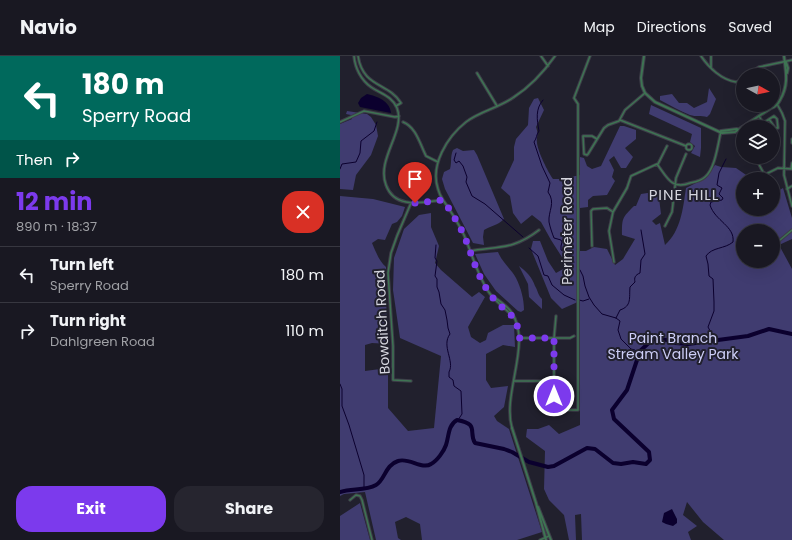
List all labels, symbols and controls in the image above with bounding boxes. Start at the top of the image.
text: Navio [20,14,77,41]
text: Map [584,17,615,37]
text: Directions [637,17,706,37]
text: Saved [728,17,772,37]
text: 180 m [82,65,165,104]
north arrow [736,68,780,112]
map controls [736,68,780,268]
icon: left [16,72,68,124]
text: Sperry Road [82,103,191,128]
button: layers [736,120,780,164]
icon: right [61,148,83,170]
text: Then [16,149,53,170]
pin [398,162,432,203]
icon: arrive [404,168,426,190]
button: + [736,172,780,216]
street label: Perimeter Road [557,177,577,285]
district label: PINE HILL [649,184,719,205]
text: 12 min [16,185,93,218]
button: close [282,191,324,233]
text: 890 m · 18:37 [16,217,97,236]
button: − [736,224,780,268]
text: Turn left [50,254,114,275]
icon: left [16,264,38,286]
text: 180 m [281,264,324,285]
street label: Bowditch Road [369,269,395,375]
text: Sperry Road [50,276,129,295]
text: Turn right [50,310,126,331]
icon: right [16,320,38,342]
text: 110 m [286,320,324,341]
park label: Paint Branch Stream Valley Park [608,328,739,364]
text: Dahlgreen Road [50,332,155,351]
position arrow [533,375,575,417]
button: Exit [16,486,166,532]
button: Share [174,486,324,532]

